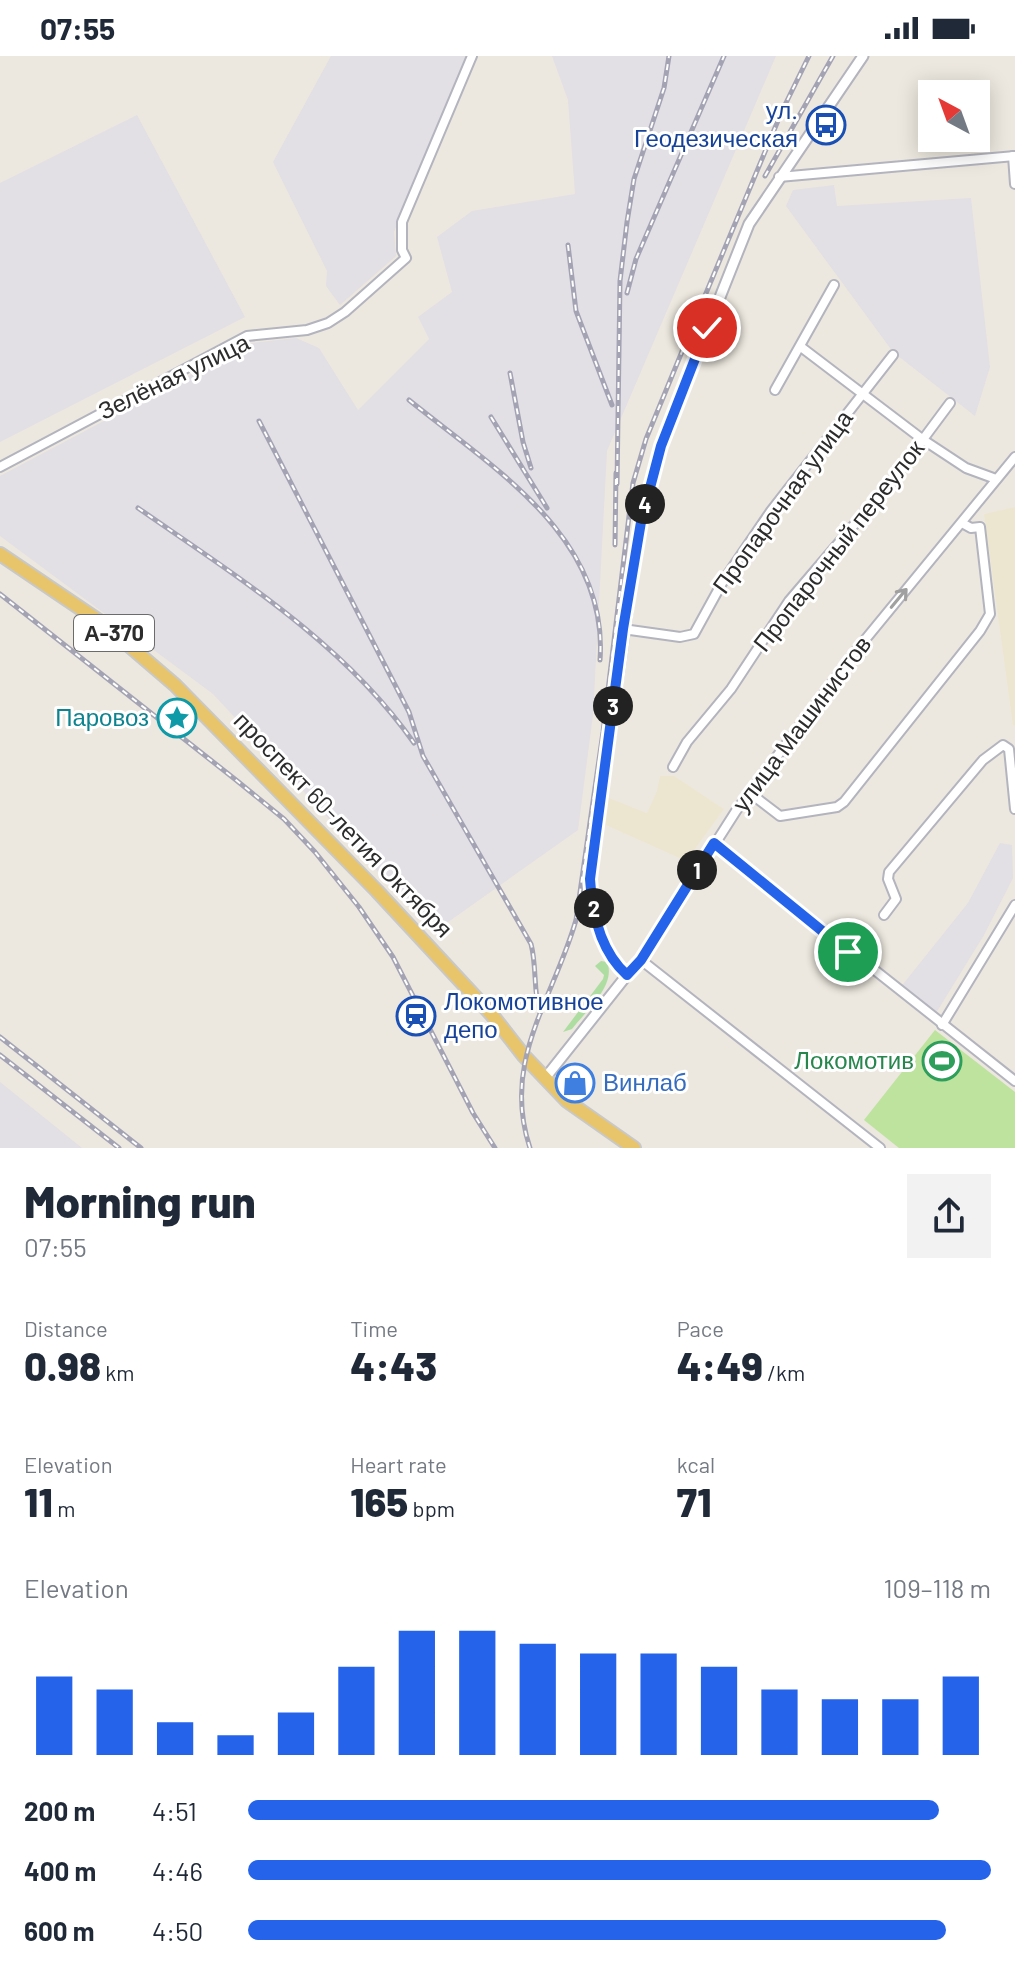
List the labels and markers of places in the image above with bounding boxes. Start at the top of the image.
place label: ул. Геодезическая [634,95,798,152]
bus stop icon: ул. Геодезическая [805,104,847,146]
pin [673,294,741,362]
pin: 4 [625,484,665,524]
pin: 3 [593,686,633,726]
place icon: Паровоз [156,697,198,739]
place label: Паровоз [55,702,149,731]
pin: 1 [677,850,717,890]
pin: 2 [574,888,614,928]
pin [814,918,882,986]
place label: Локомотивное депо [444,986,604,1043]
station icon: Локомотивное депо [395,995,437,1037]
sports icon: Локомотив [921,1040,963,1082]
place label: Локомотив [794,1045,914,1074]
shop icon: Винлаб [554,1062,596,1104]
place label: Винлаб [603,1067,687,1096]

